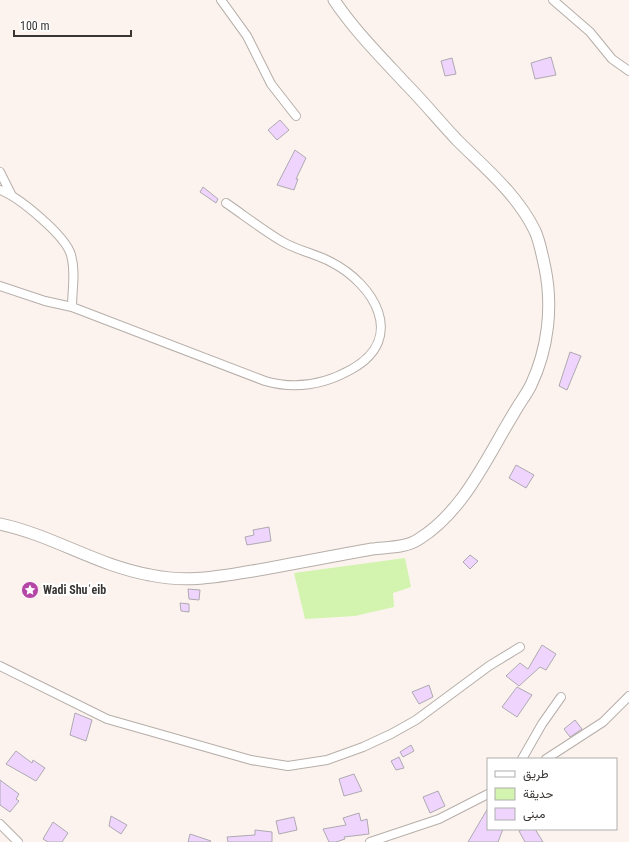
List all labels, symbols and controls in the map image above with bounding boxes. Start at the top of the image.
scale bar [14,12,131,38]
text: 100 m [20,19,50,33]
place icon: Wadi Shuʿeib [20,580,40,600]
place label: Wadi Shuʿeib [43,583,106,597]
legend [487,758,617,830]
text: طريق [523,767,549,782]
text: حديقة [523,787,553,801]
text: مبنى [523,807,545,822]

